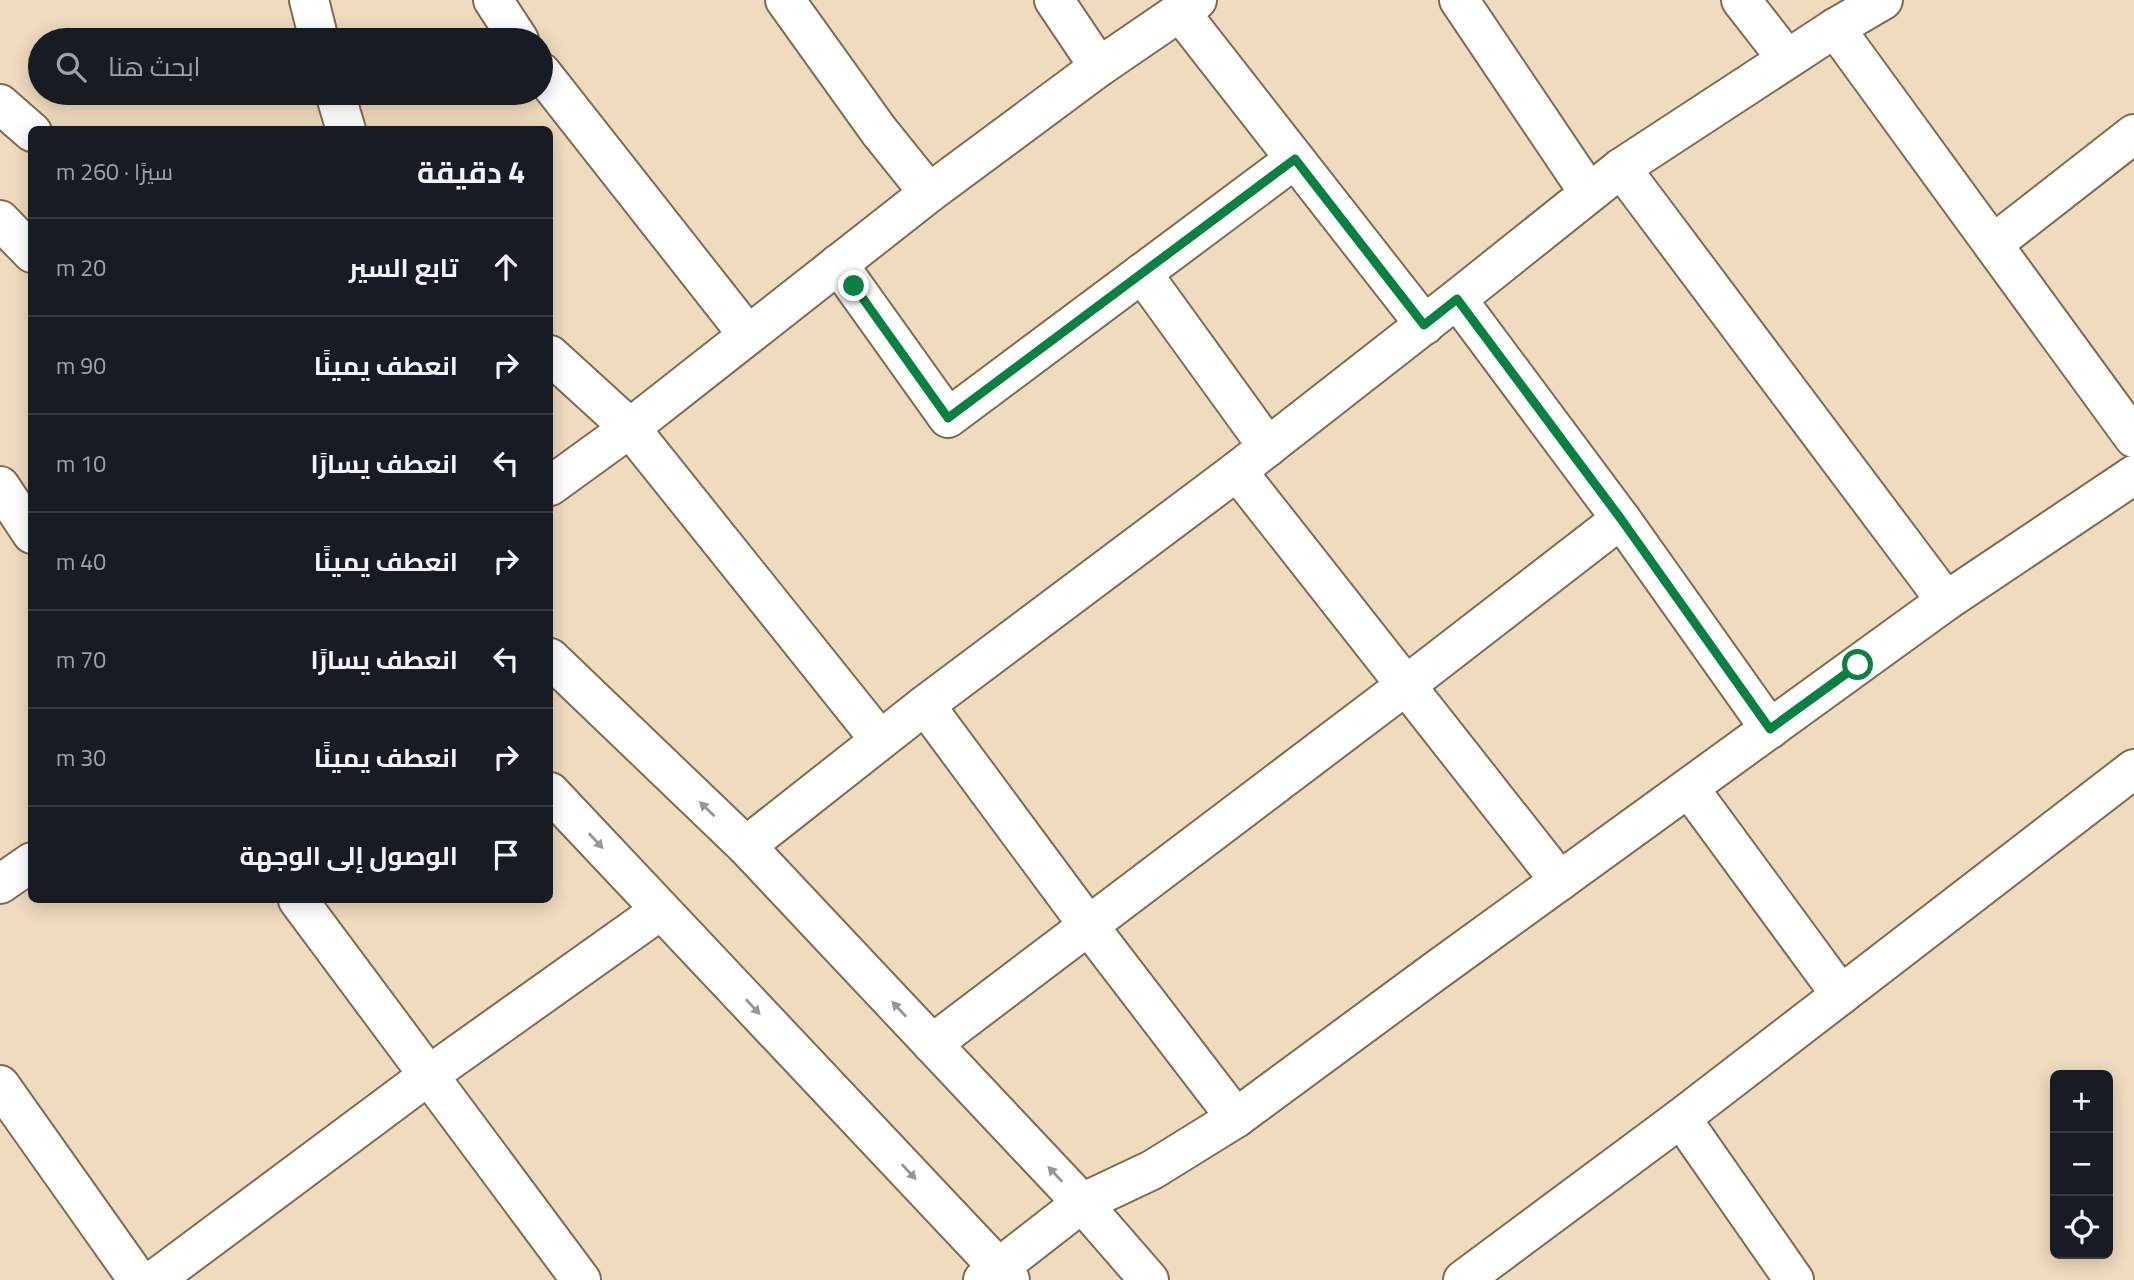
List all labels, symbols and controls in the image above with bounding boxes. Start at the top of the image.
search box [28,28,553,105]
text: ابحث هنا [108,42,201,91]
icon: search [52,48,90,86]
text: 4 دقيقة [417,144,525,200]
text: سيرًا · 260 m [56,150,173,193]
text: تابع السير [349,243,458,292]
text: 20 m [56,246,106,289]
icon: ahead [487,248,525,286]
route end [838,270,869,301]
text: انعطف يمينًا [314,341,458,390]
text: 90 m [56,344,106,387]
icon: right [487,346,525,384]
text: انعطف يسارًا [311,439,458,488]
text: 10 m [56,442,106,485]
icon: left [487,444,525,482]
text: انعطف يمينًا [314,537,458,586]
text: 40 m [56,540,106,583]
icon: right [487,542,525,580]
text: انعطف يسارًا [311,635,458,684]
text: 70 m [56,638,106,681]
icon: left [487,640,525,678]
route start [1842,649,1873,680]
text: انعطف يمينًا [314,733,458,782]
text: 30 m [56,736,106,779]
icon: right [487,738,525,776]
one-way arrow [699,801,716,818]
text: الوصول إلى الوجهة [240,831,458,880]
one-way arrow [588,832,604,849]
icon: arrive [487,836,525,874]
one-way arrow [744,998,761,1015]
one-way arrow [891,1001,907,1018]
map controls [2050,1070,2113,1259]
button: + [2050,1070,2113,1133]
button: − [2050,1133,2113,1196]
one-way arrow [901,1163,917,1181]
one-way arrow [1046,1166,1063,1183]
button: locate [2050,1196,2113,1259]

